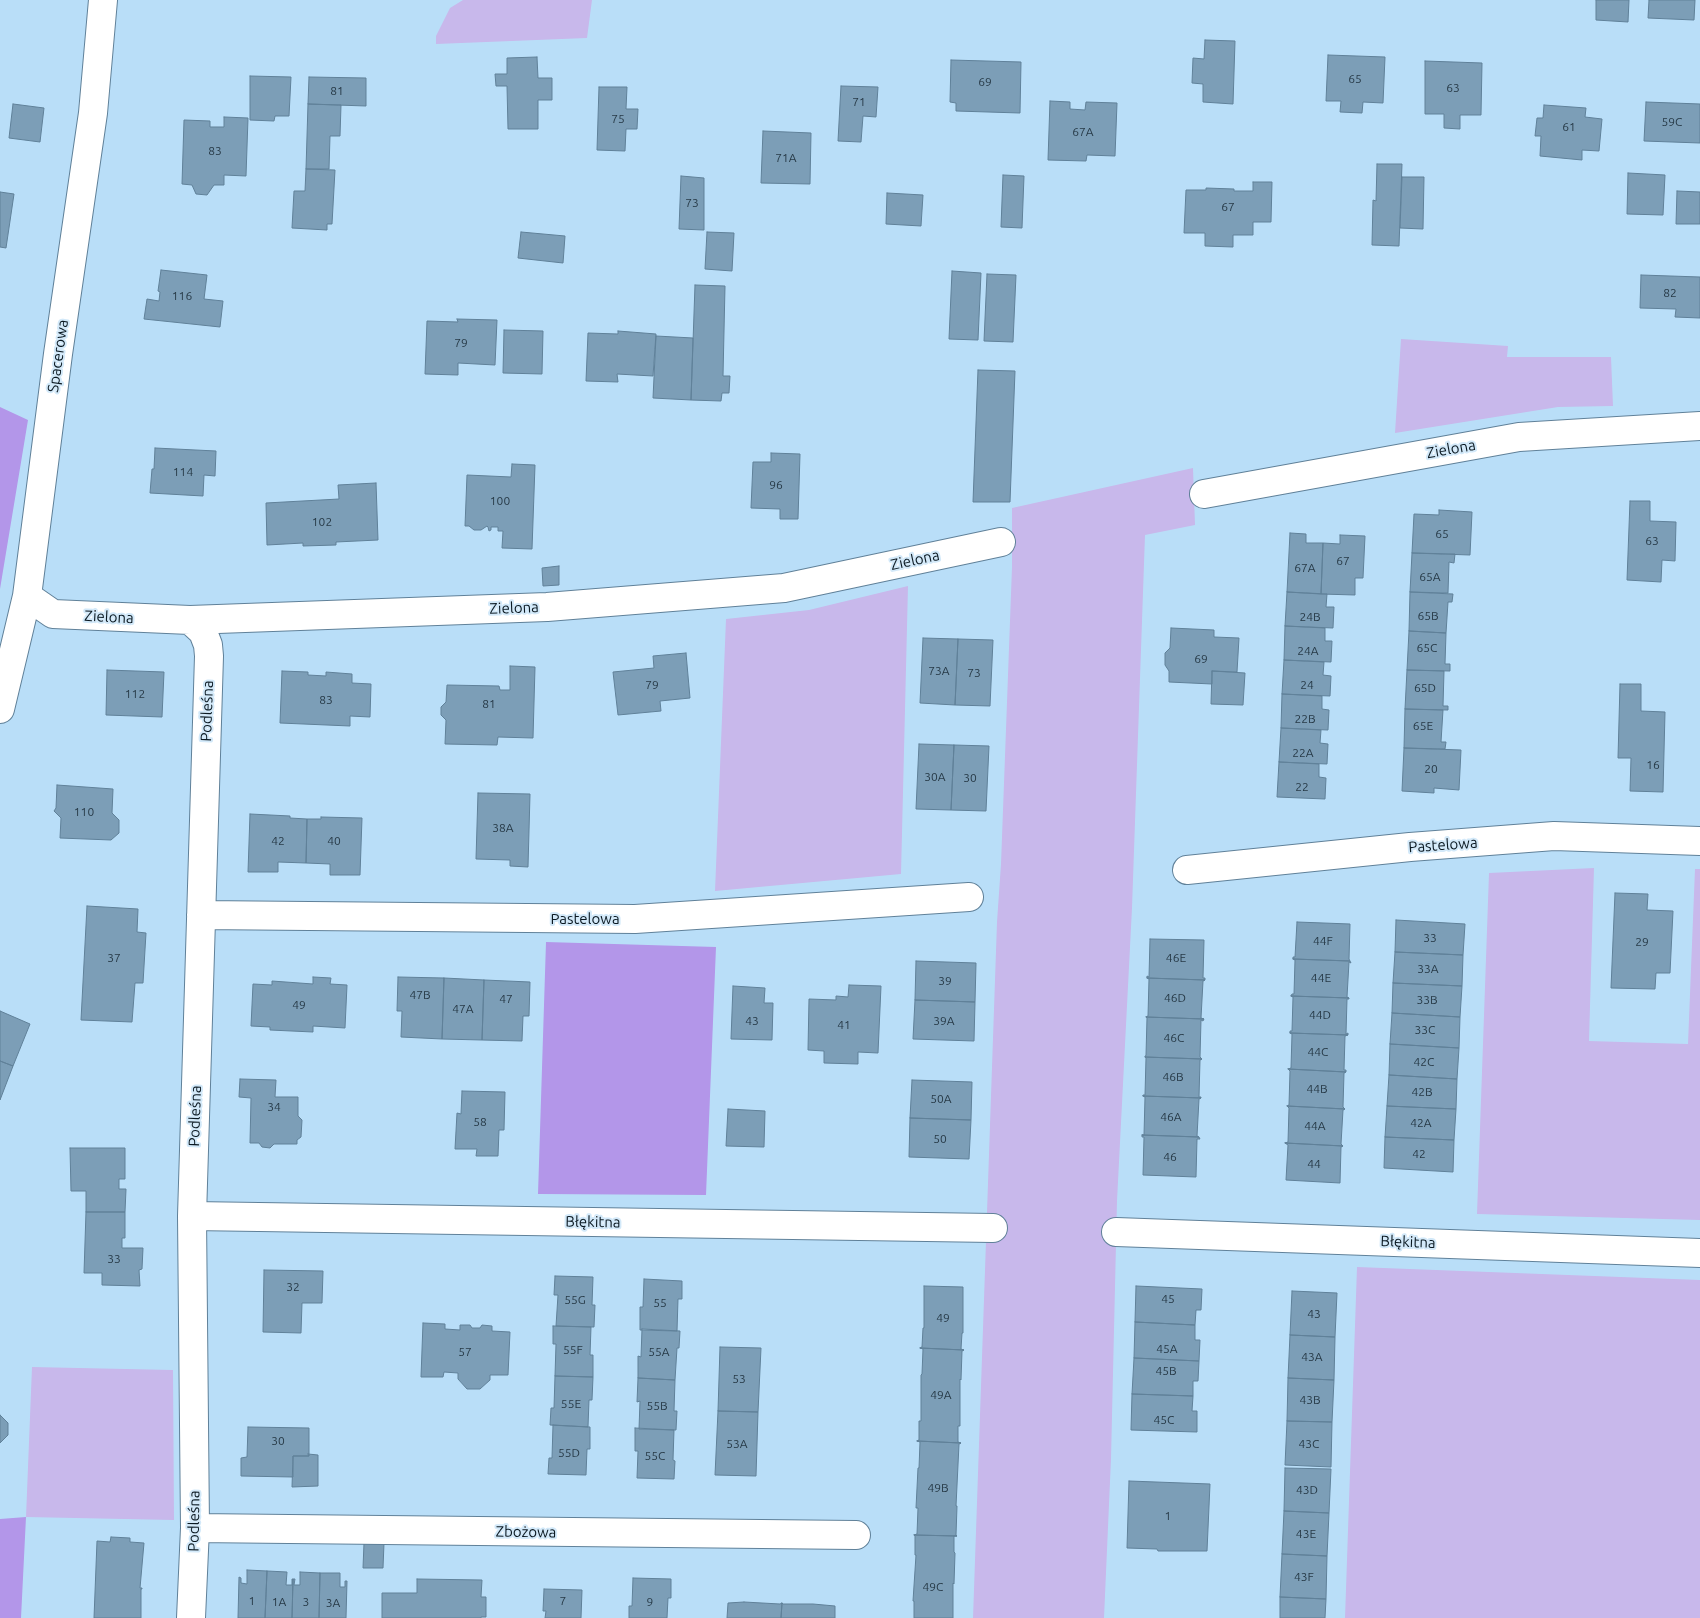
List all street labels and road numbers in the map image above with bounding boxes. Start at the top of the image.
street label: Spacerowa [44,318,72,394]
street label: Zielona [1425,436,1477,462]
street label: Zielona [889,546,941,574]
street label: Zielona [489,598,539,618]
street label: Zielona [84,607,134,627]
street label: Podleśna [197,680,217,742]
street label: Pastelowa [1408,834,1478,856]
street label: Pastelowa [550,910,620,928]
street label: Podleśna [185,1085,205,1147]
street label: Błękitna [565,1213,621,1231]
street label: Błękitna [1380,1232,1436,1252]
street label: Podleśna [184,1490,204,1552]
street label: Zbożowa [495,1522,557,1542]

